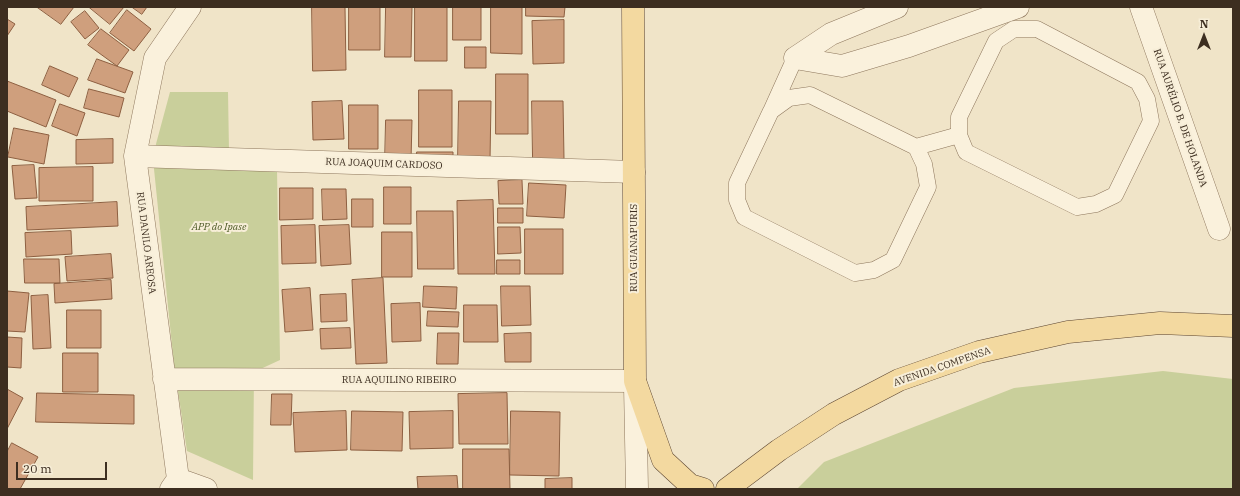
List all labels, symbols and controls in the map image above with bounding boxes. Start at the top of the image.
north arrow [1184,16,1224,56]
text: N [1200,17,1208,31]
street label: RUA AURÉLIO B. DE HOLANDA [1151,47,1209,189]
street label: RUA JOAQUIM CARDOSO [325,156,443,172]
street label: RUA DANILO AREOSA [134,191,158,295]
street label: RUA GUANAPURIS [628,204,640,292]
park label: APP do Ipase [192,221,246,233]
street label: AVENIDA COMPENSA [892,345,992,389]
street label: RUA AQUILINO RIBEIRO [342,374,456,386]
scale bar [18,454,109,480]
text: 20 m [23,461,52,476]

